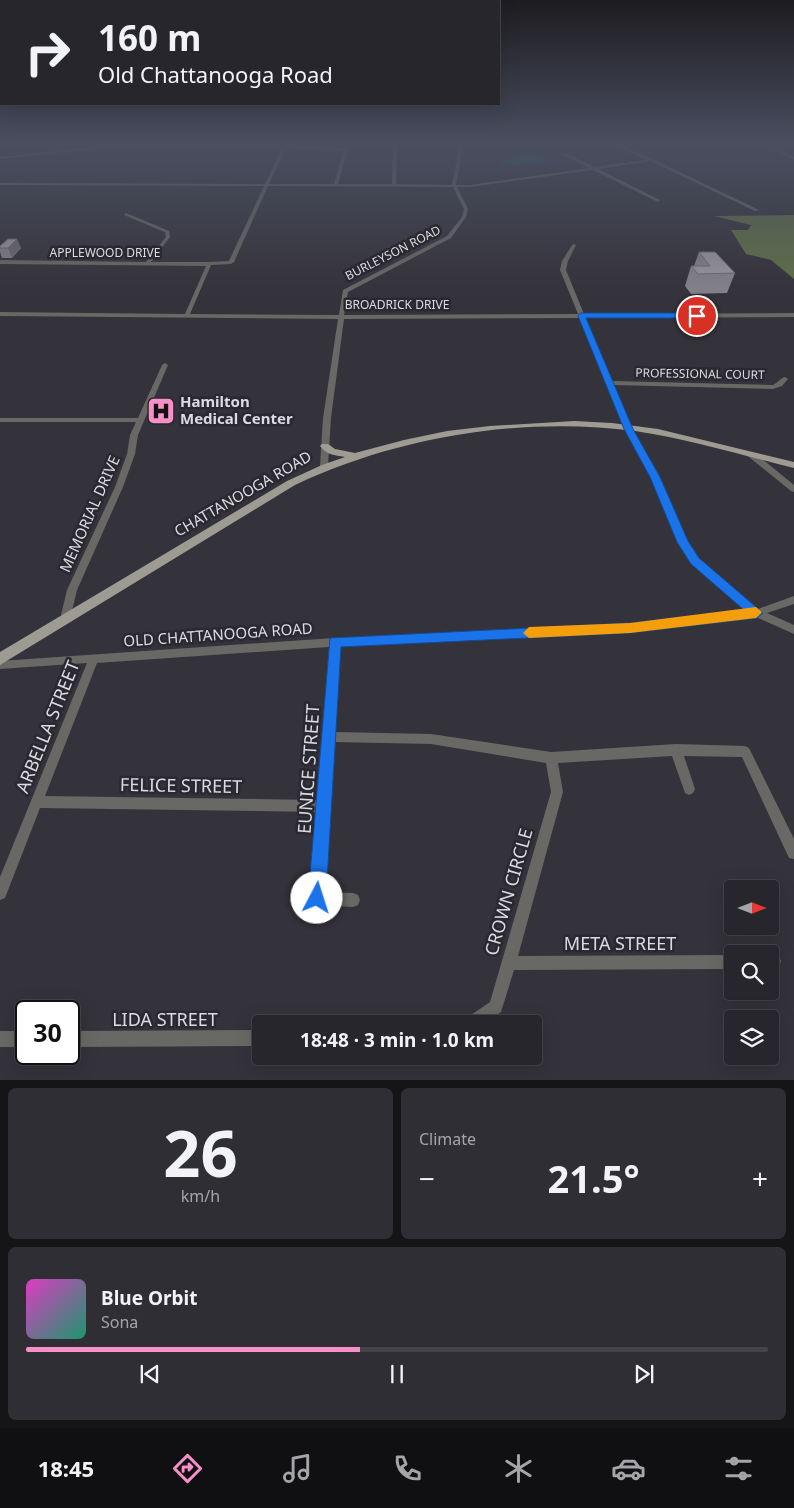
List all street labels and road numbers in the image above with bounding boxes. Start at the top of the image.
street label: BURLEYSON ROAD [342,221,444,284]
street label: APPLEWOOD DRIVE [50,244,160,261]
street label: BROADRICK DRIVE [345,296,449,313]
street label: PROFESSIONAL COURT [635,364,765,383]
street label: CHATTANOOGA ROAD [170,446,315,541]
street label: MEMORIAL DRIVE [54,452,124,575]
street label: OLD CHATTANOOGA ROAD [123,617,313,651]
street label: ARBELLA STREET [10,657,85,796]
street label: EUNICE STREET [291,703,325,835]
street label: FELICE STREET [120,772,242,798]
street label: CROWN CIRCLE [478,825,538,958]
street label: META STREET [564,931,676,955]
street label: LIDA STREET [112,1007,218,1031]

